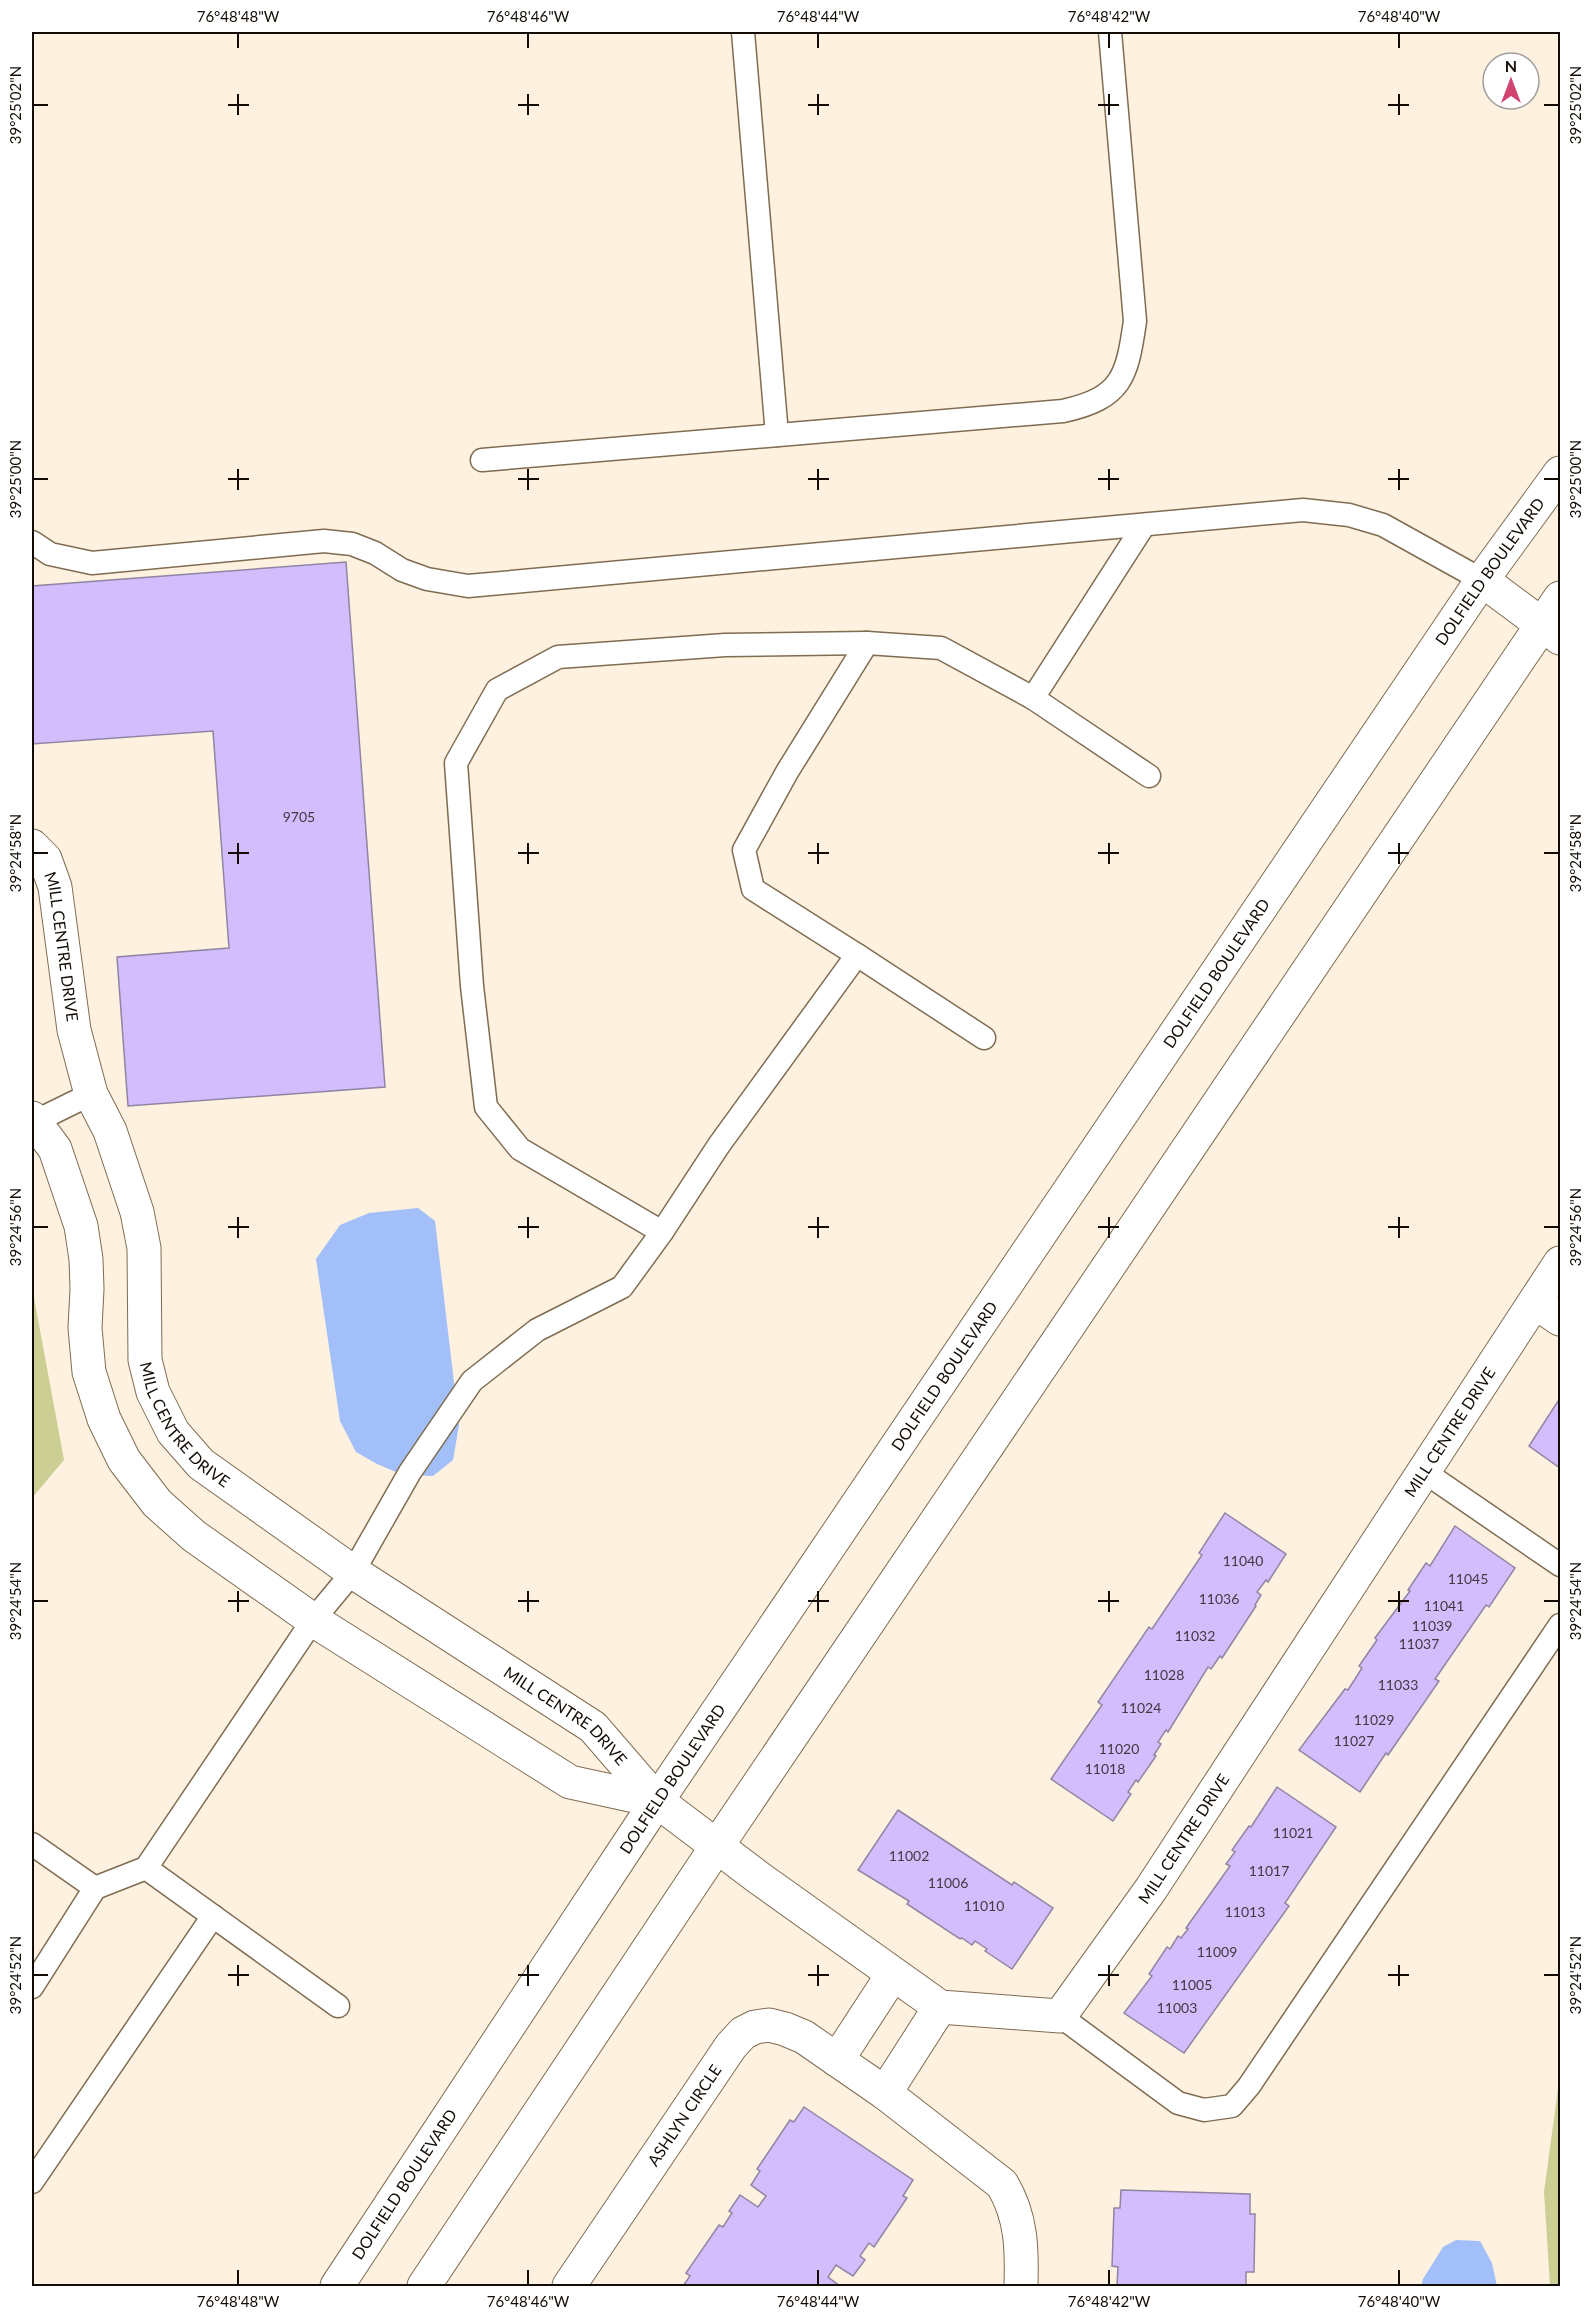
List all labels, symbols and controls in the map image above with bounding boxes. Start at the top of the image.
text: 76°48'48"W [197,7,280,25]
text: 76°48'46"W [487,7,570,25]
text: 76°48'44"W [777,7,860,25]
text: 76°48'42"W [1068,7,1151,25]
text: 76°48'40"W [1358,7,1441,25]
north arrow [1481,51,1541,111]
text: N [1505,56,1517,75]
text: 39°25'02"N [6,66,24,144]
text: 39°25'02"N [1566,66,1584,144]
text: 39°25'00"N [6,440,24,518]
text: 39°25'00"N [1566,440,1584,518]
street label: DOLFIELD BOULEVARD [1431,494,1548,649]
house number: 9705 [283,808,315,825]
text: 39°24'58"N [6,814,24,892]
text: 39°24'58"N [1566,814,1584,892]
street label: MILL CENTRE DRIVE [41,869,83,1022]
street label: DOLFIELD BOULEVARD [1159,895,1273,1051]
text: 39°24'56"N [6,1188,24,1266]
text: 39°24'56"N [1566,1188,1584,1266]
street label: DOLFIELD BOULEVARD [887,1297,1001,1454]
street label: MILL CENTRE DRIVE [137,1360,234,1491]
street label: MILL CENTRE DRIVE [1400,1363,1498,1500]
house number: 11040 [1223,1552,1263,1569]
text: 39°24'54"N [6,1562,24,1640]
text: 39°24'54"N [1566,1562,1584,1640]
house number: 11045 [1448,1570,1488,1587]
house number: 11036 [1199,1590,1239,1607]
house number: 11041 [1424,1597,1464,1614]
house number: 11039 [1412,1617,1452,1634]
house number: 11032 [1175,1627,1215,1644]
house number: 11037 [1399,1635,1439,1652]
street label: MILL CENTRE DRIVE [501,1662,631,1768]
house number: 11028 [1144,1666,1184,1683]
house number: 11033 [1378,1676,1418,1693]
house number: 11024 [1121,1699,1161,1716]
street label: DOLFIELD BOULEVARD [615,1700,729,1857]
house number: 11029 [1354,1711,1394,1728]
house number: 11027 [1334,1732,1374,1749]
house number: 11020 [1099,1740,1139,1757]
house number: 11018 [1085,1760,1125,1777]
street label: MILL CENTRE DRIVE [1134,1770,1233,1907]
house number: 11021 [1273,1824,1313,1841]
house number: 11002 [889,1847,929,1864]
house number: 11017 [1249,1862,1289,1879]
house number: 11006 [928,1874,968,1891]
house number: 11010 [964,1897,1004,1914]
house number: 11013 [1225,1903,1265,1920]
text: 39°24'52"N [6,1936,24,2014]
text: 39°24'52"N [1566,1936,1584,2014]
house number: 11009 [1197,1943,1237,1960]
house number: 11005 [1172,1976,1212,1993]
house number: 11003 [1157,1999,1197,2016]
street label: ASHLYN CIRCLE [643,2061,725,2169]
street label: DOLFIELD BOULEVARD [347,2105,460,2263]
text: 76°48'48"W [197,2292,280,2310]
text: 76°48'46"W [487,2292,570,2310]
text: 76°48'44"W [777,2292,860,2310]
text: 76°48'42"W [1068,2292,1151,2310]
text: 76°48'40"W [1358,2292,1441,2310]

